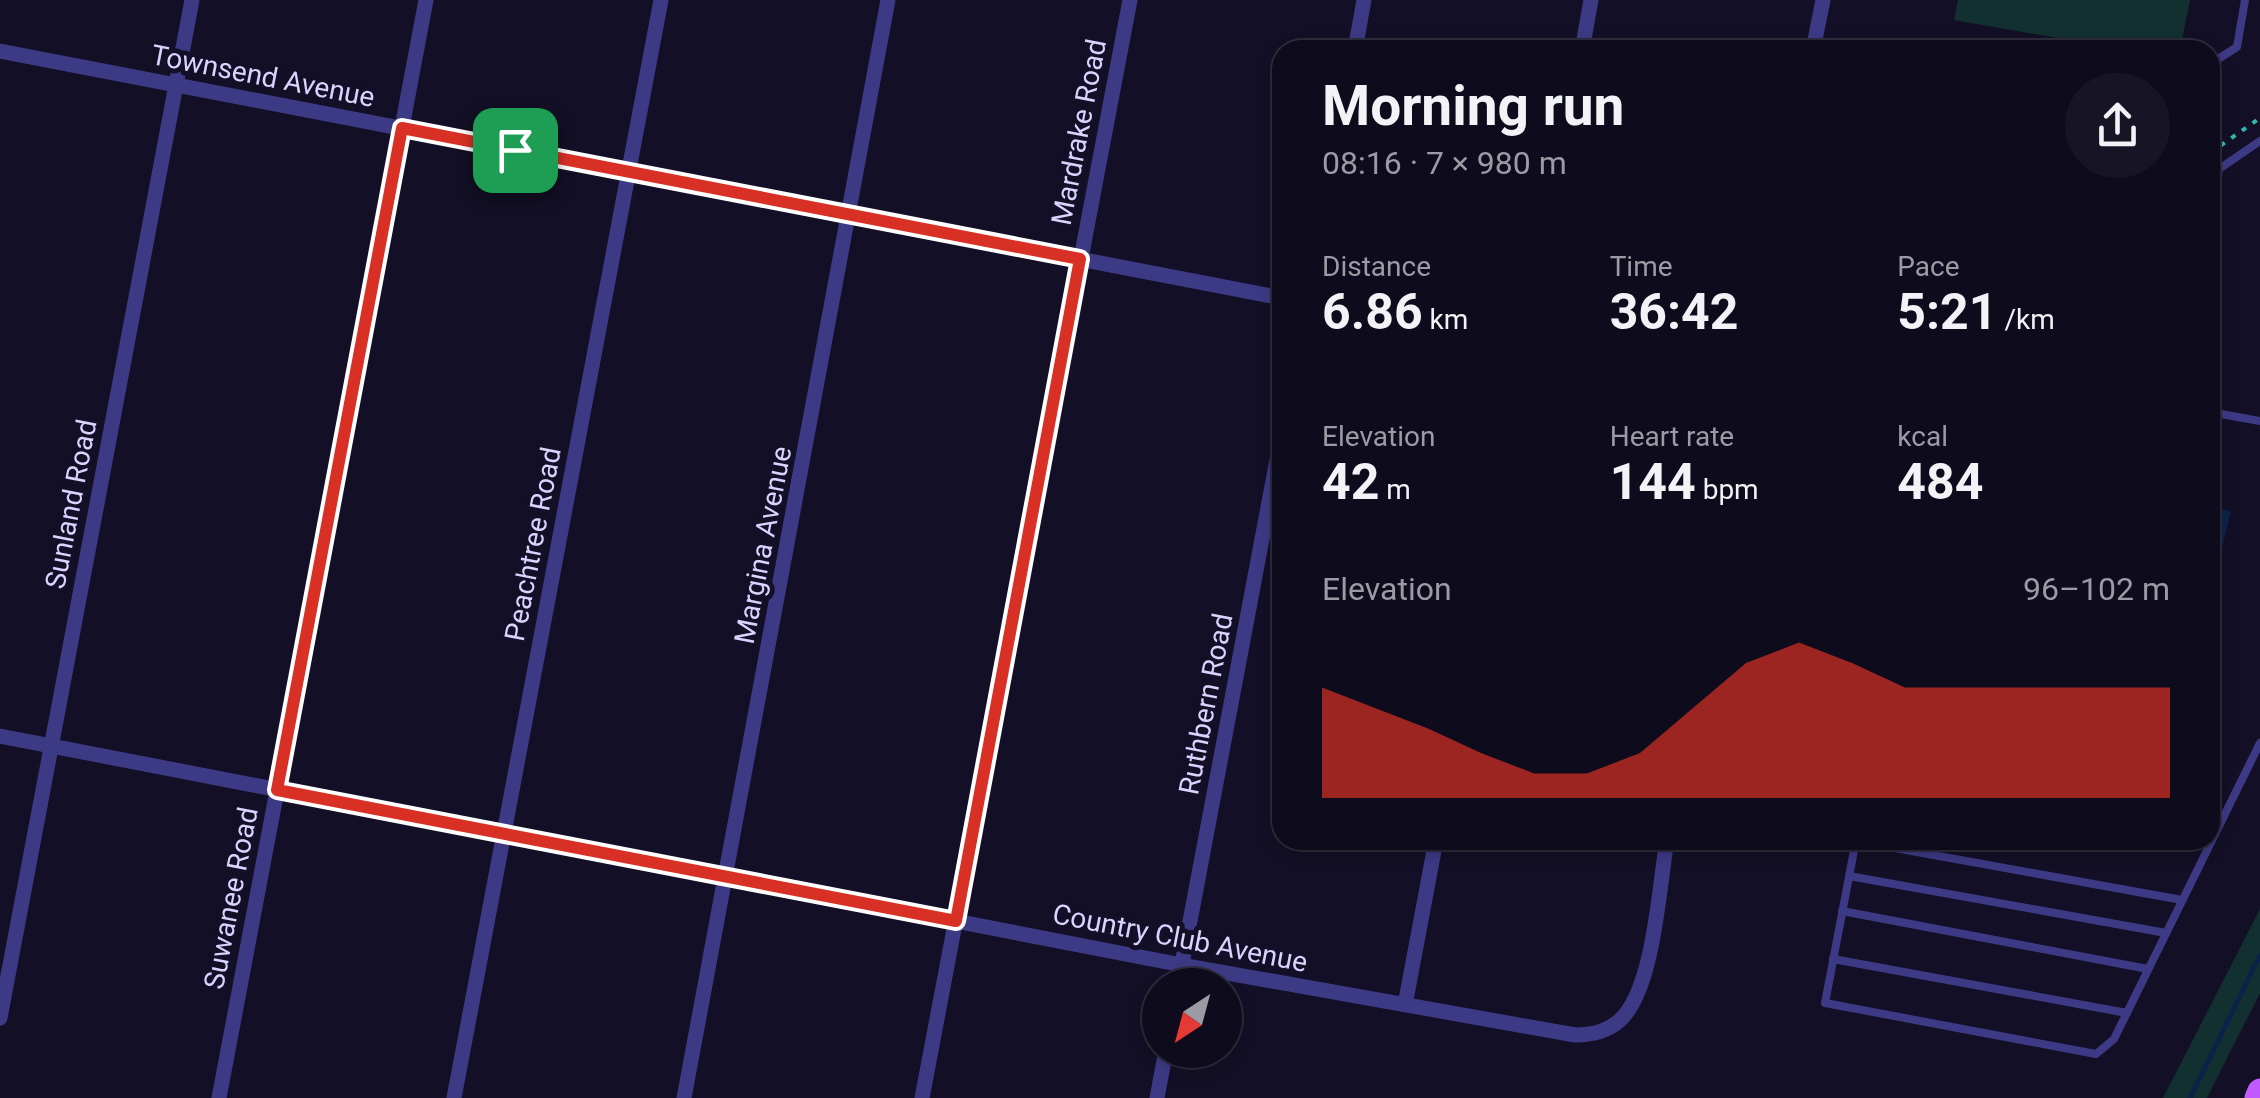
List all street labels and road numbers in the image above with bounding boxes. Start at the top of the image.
street label: Mardrake Road [1045,36,1113,228]
street label: Townsend Avenue [148,38,378,114]
street label: Sunland Road [38,416,104,592]
street label: Margina Avenue [728,443,798,647]
street label: Peachtree Road [498,444,568,644]
street label: Ruthbern Road [1172,611,1240,797]
street label: Suwanee Road [197,804,265,992]
street label: Country Club Avenue [1050,897,1310,979]

